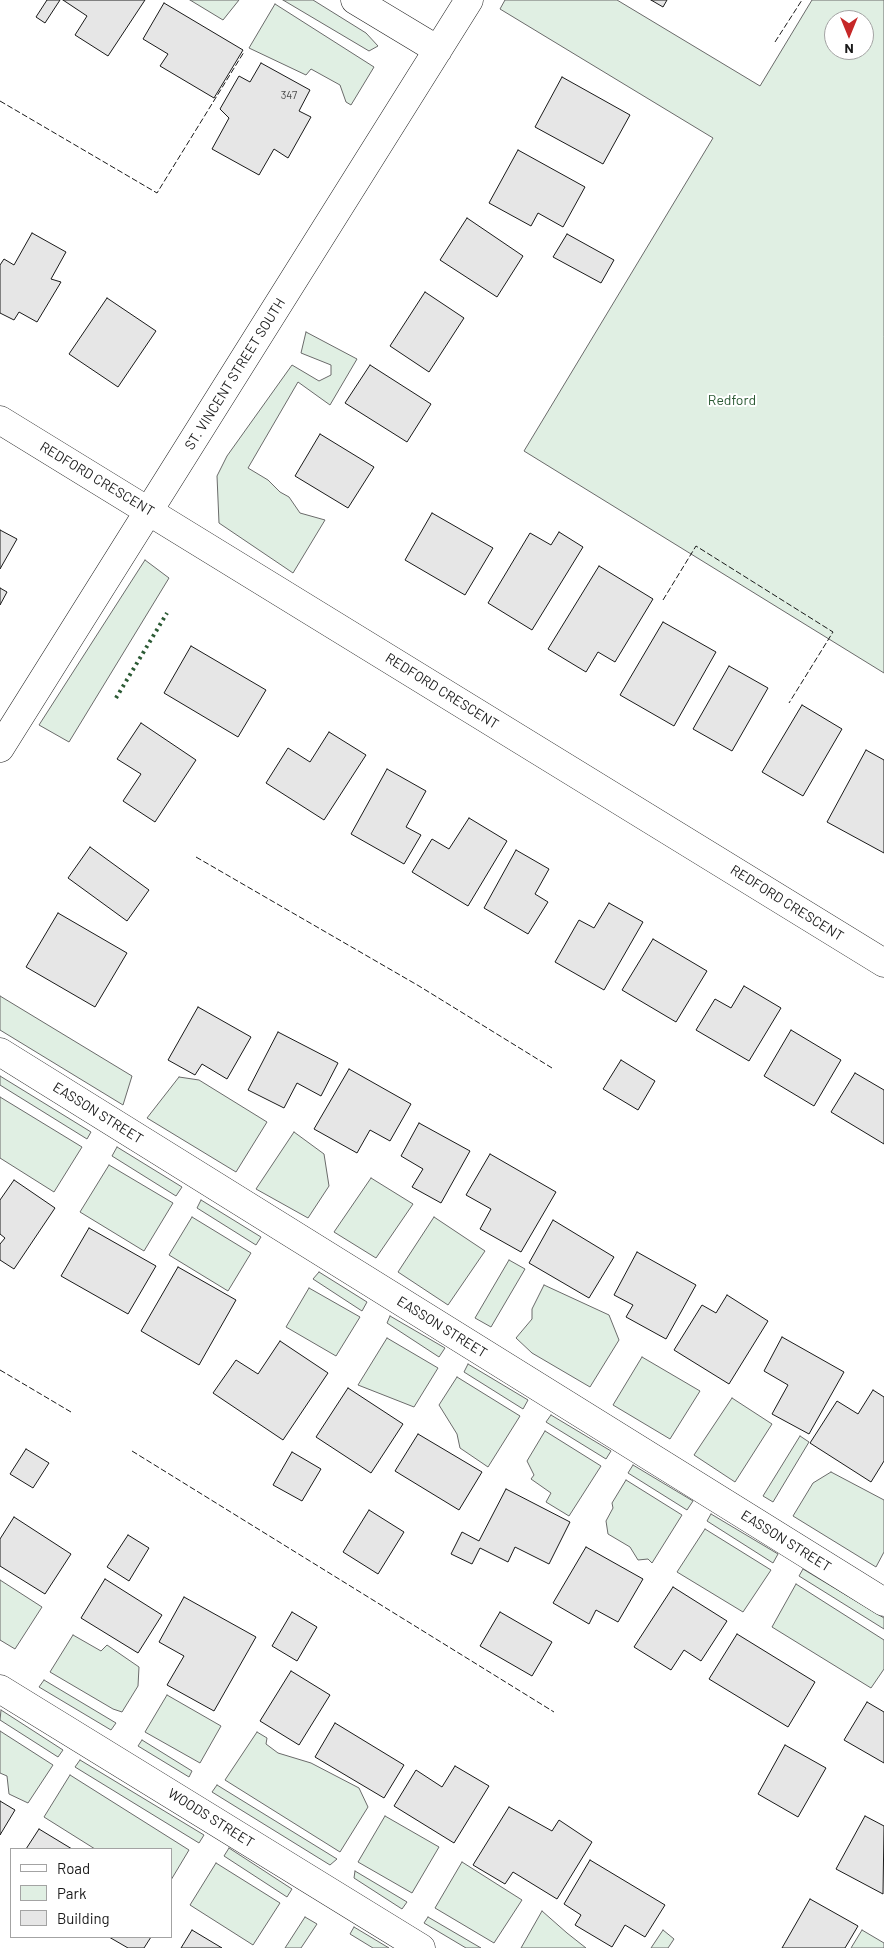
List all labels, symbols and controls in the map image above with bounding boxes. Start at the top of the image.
north arrow [824,10,874,60]
text: N [844,41,854,58]
house number: 347 [281,88,297,102]
street label: ST. VINCENT STREET SOUTH [181,295,289,453]
park label: Redford [708,392,756,408]
street label: REDFORD CRESCENT [37,438,157,520]
street label: REDFORD CRESCENT [382,649,502,733]
street label: REDFORD CRESCENT [727,861,847,945]
street label: EASSON STREET [50,1079,146,1147]
street label: EASSON STREET [394,1293,490,1361]
street label: EASSON STREET [738,1507,834,1575]
street label: WOODS STREET [165,1785,257,1851]
legend [10,1848,172,1938]
text: Road [57,1859,90,1877]
text: Park [57,1884,86,1902]
text: Building [57,1909,110,1927]

